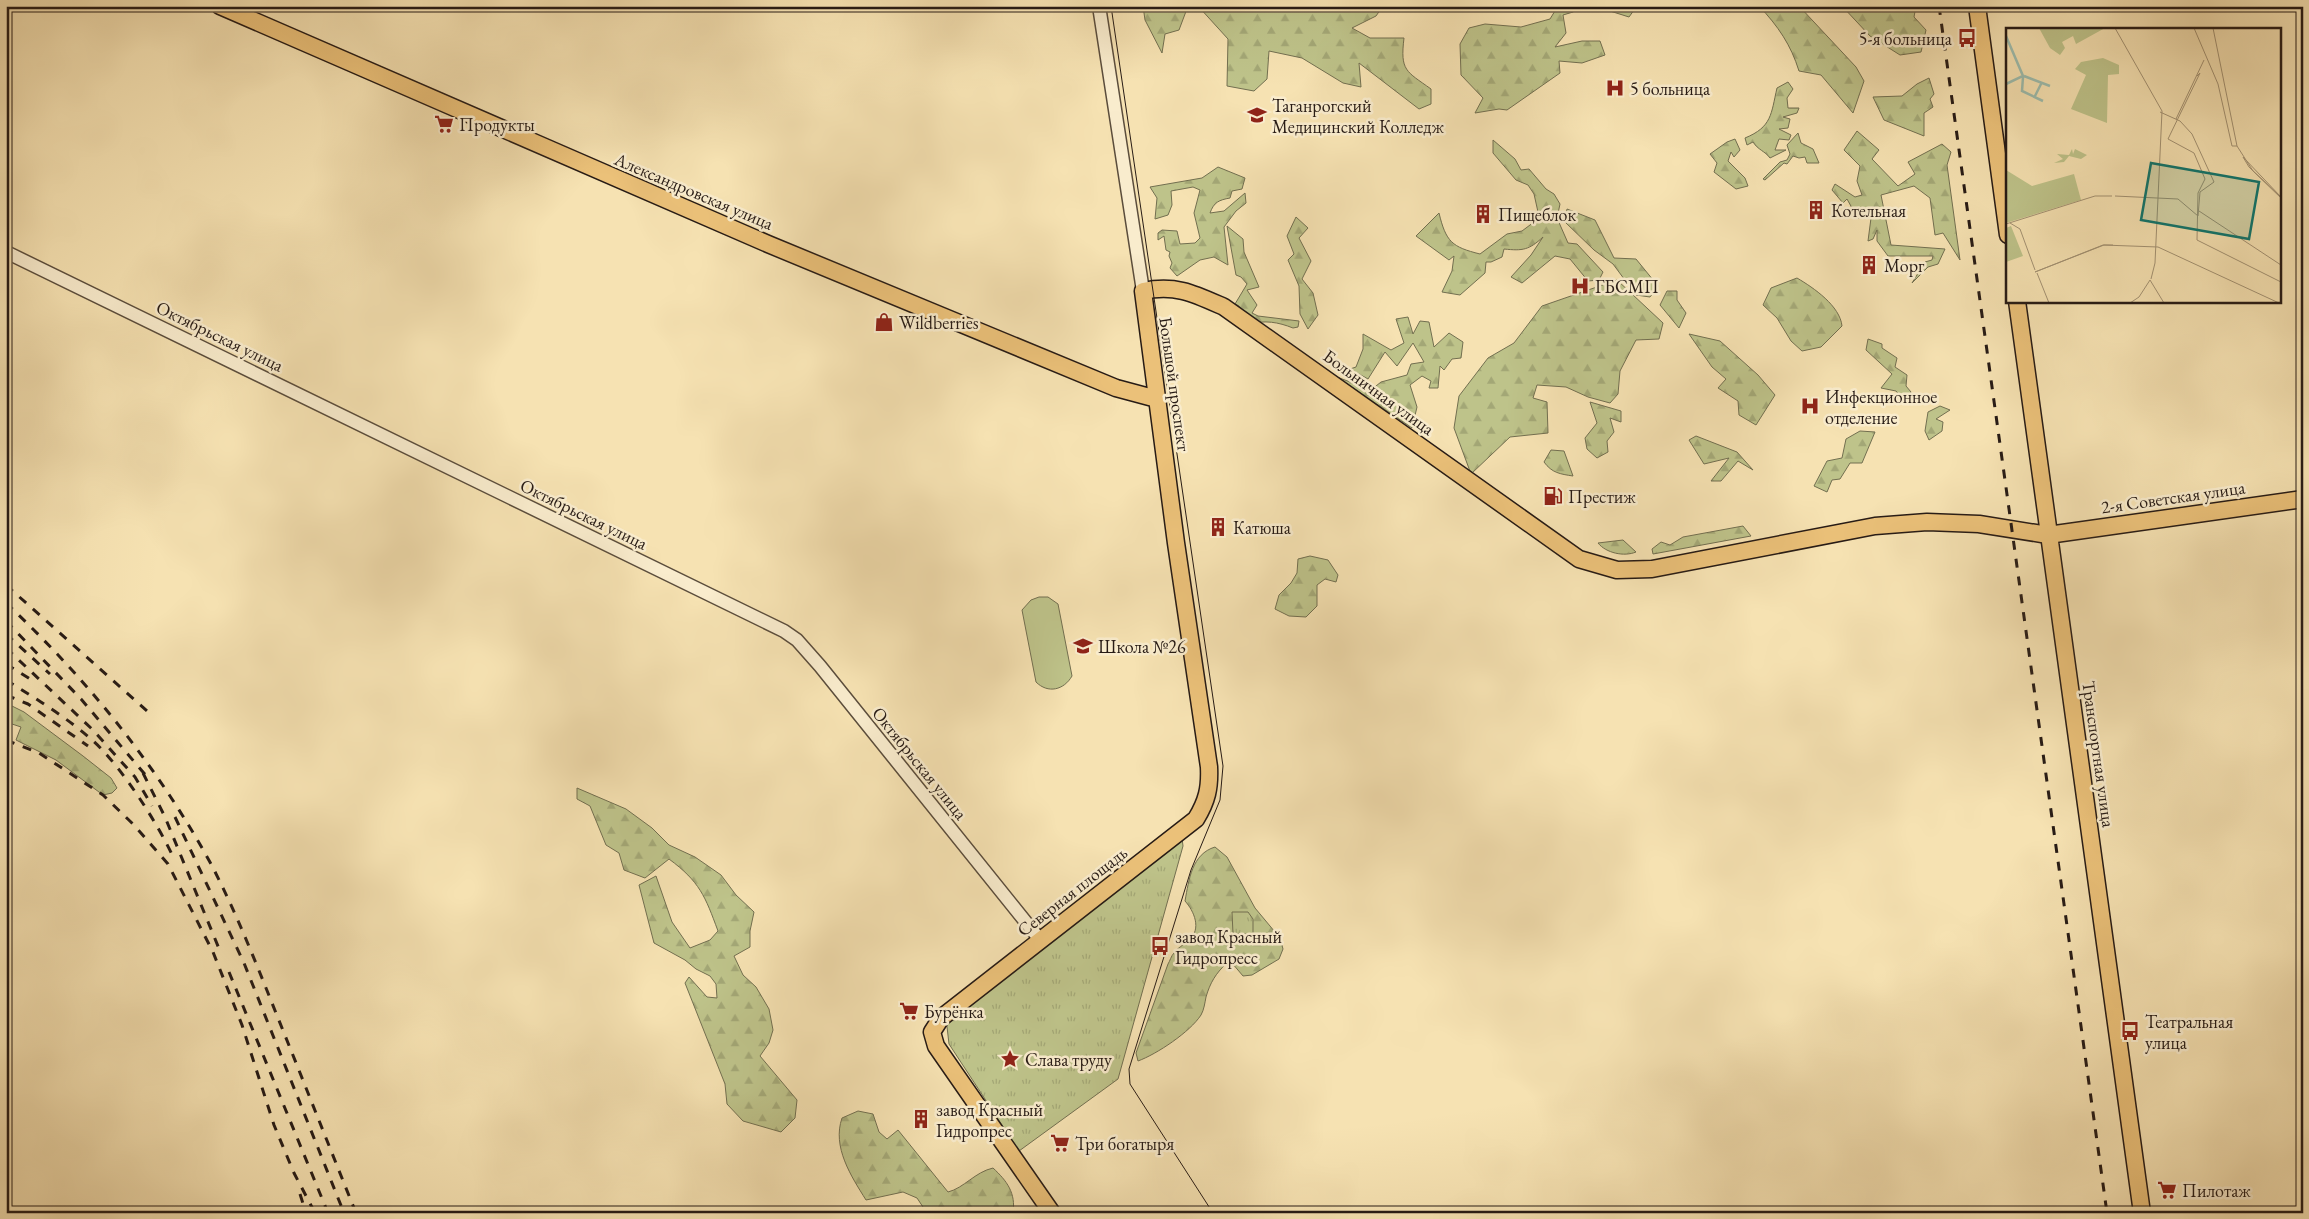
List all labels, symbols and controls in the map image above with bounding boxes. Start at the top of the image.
place label: 5-я больница [1859,27,1953,50]
bus stop icon: 5-я больница [1956,27,1978,49]
inset map [2006,28,2282,302]
hospital icon: 5 больница [1604,77,1626,99]
place label: 5 больница [1630,77,1711,100]
place label: Таганрогский Медицинский Колледж [1272,94,1444,138]
school or university icon: Таганрогский Медицинский Колледж [1246,104,1268,126]
supermarket icon: Продукты [433,113,455,135]
place label: Продукты [459,113,535,136]
street label: Александровская улица [610,147,778,235]
building icon: Котельная [1805,199,1827,221]
place label: Котельная [1831,199,1906,222]
building icon: Пищеблок [1472,203,1494,225]
place label: Пищеблок [1498,203,1577,226]
building icon: Морг [1858,254,1880,276]
place label: Морг [1884,254,1925,277]
hospital icon: ГБСМП [1569,275,1591,297]
place label: ГБСМП [1595,275,1659,298]
street label: Октябрьская улица [153,295,288,377]
shop icon: Wildberries [873,311,895,333]
place label: Wildberries [899,311,979,334]
street label: Большой проспект [1154,315,1196,453]
street label: Больничная улица [1319,344,1440,441]
place label: Инфекционное отделение [1825,385,1937,429]
hospital icon: Инфекционное отделение [1799,395,1821,417]
street label: Октябрьская улица [517,473,652,555]
street label: 2-я Советская улица [2100,475,2247,518]
fuel station icon: Престиж [1542,485,1564,507]
place label: Престиж [1568,485,1636,508]
building icon: Катюша [1207,516,1229,538]
place label: Катюша [1233,516,1292,539]
school or university icon: Школа №26 [1072,635,1094,657]
place label: Школа №26 [1098,635,1186,658]
street label: Транспортная улица [2077,679,2121,830]
street label: Октябрьская улица [867,702,973,825]
street label: Северная площадь [1012,841,1132,941]
place label: завод Красный Гидропресс [1175,925,1282,969]
bus stop icon: завод Красный Гидропресс [1149,935,1171,957]
supermarket icon: Бурёнка [898,1000,920,1022]
place label: Бурёнка [924,1000,985,1023]
place label: Театральная улица [2145,1010,2233,1054]
bus stop icon: Театральная улица [2119,1020,2141,1042]
place icon: Слава труду [999,1048,1021,1070]
place label: Слава труду [1025,1048,1112,1071]
place label: завод Красный Гидропрес [936,1098,1043,1142]
building icon: завод Красный Гидропрес [910,1108,932,1130]
supermarket icon: Три богатыря [1049,1132,1071,1154]
place label: Три богатыря [1075,1132,1174,1155]
supermarket icon: Пилотаж [2156,1179,2178,1201]
place label: Пилотаж [2182,1179,2251,1202]

